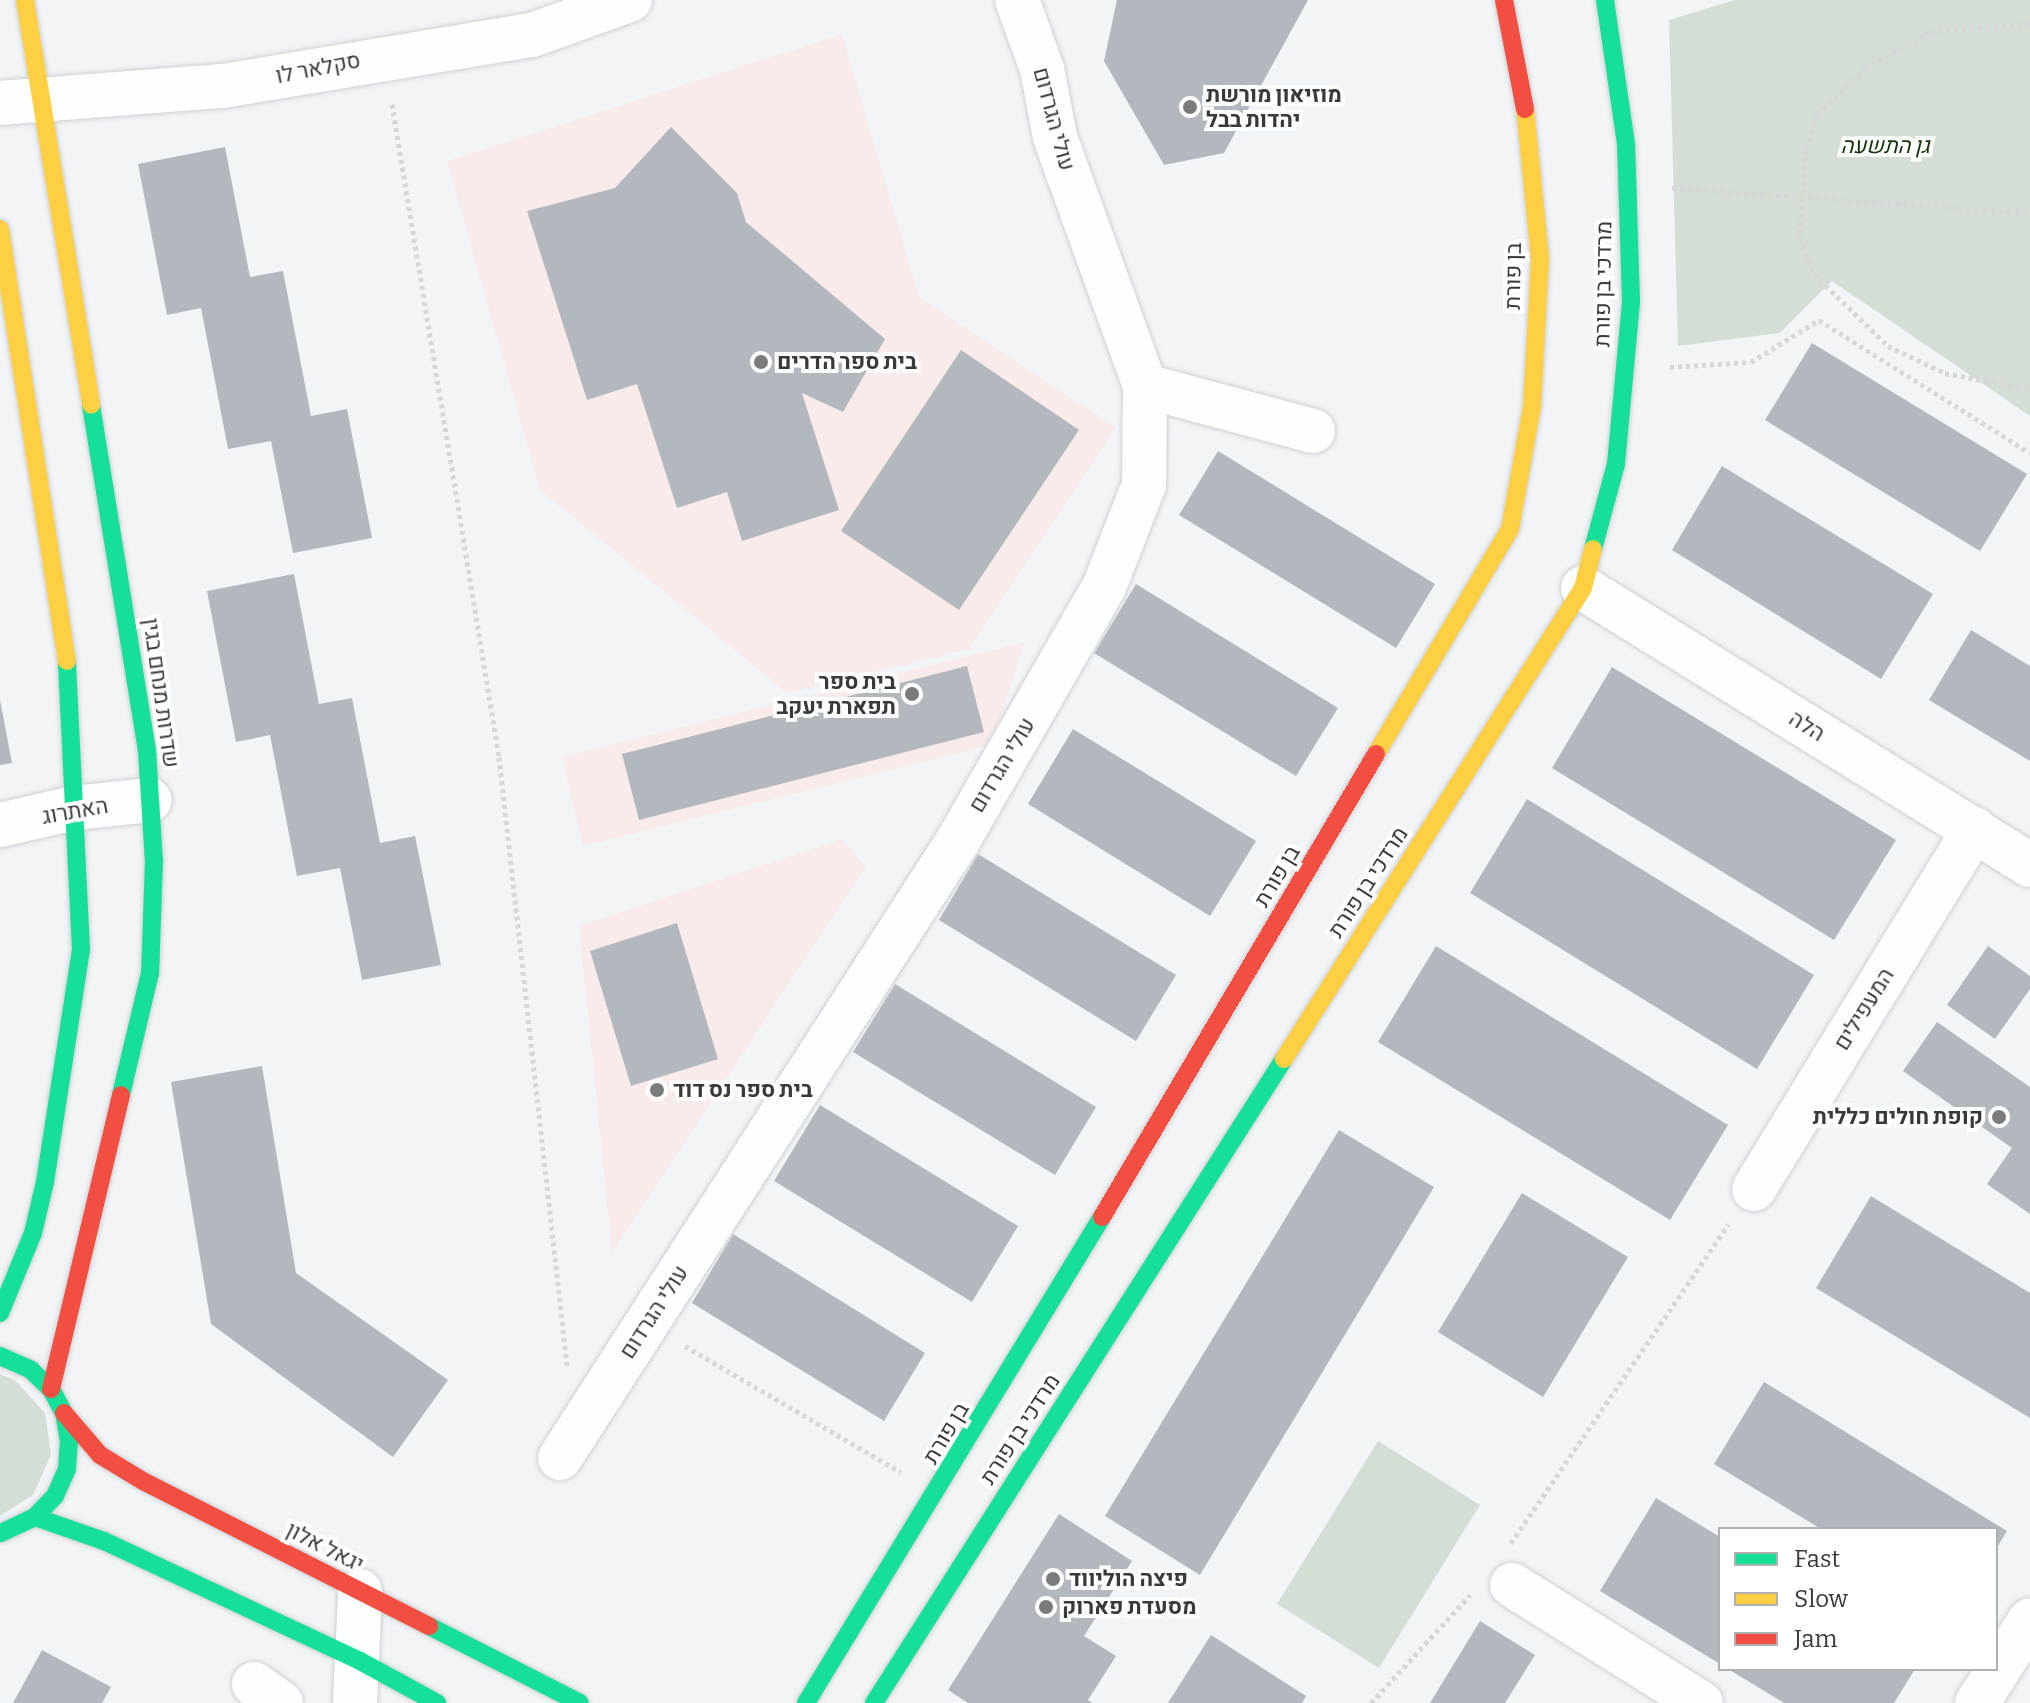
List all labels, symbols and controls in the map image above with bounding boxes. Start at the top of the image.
street label: סקלאר לו [273,47,363,89]
street label: עולי הגרדום [1028,65,1080,173]
place label: מוזיאון מורשת יהדות בבל [1206,81,1342,132]
marker: מוזיאון מורשת יהדות בבל [1181,98,1199,116]
park label: גן התשעה [1841,133,1929,159]
street label: מרדכי בן פורת [1589,221,1617,347]
street label: בן פורת [1499,242,1527,310]
place label: בית ספר הדרים [777,349,917,375]
marker: בית ספר הדרים [752,353,770,371]
street label: שדרות מנחם בגין [137,616,185,770]
place label: בית ספר תפארת יעקב [776,668,896,720]
marker: בית ספר תפארת יעקב [903,685,921,703]
street label: הלה [1784,705,1830,747]
street label: עולי הגרדום [963,713,1041,817]
street label: האתרוג [40,792,110,830]
street label: מרדכי בן פורת [1323,822,1413,942]
street label: בן פורת [1248,840,1306,912]
street label: המעפילים [1828,963,1900,1055]
place label: בית ספר נס דוד [673,1077,813,1103]
marker: בית ספר נס דוד [648,1081,666,1099]
place label: קופת חולים כללית [1813,1104,1983,1130]
marker: קופת חולים כללית [1990,1108,2008,1126]
street label: עולי הגרדום [614,1260,694,1364]
street label: מרדכי בן פורת [975,1369,1065,1489]
street label: בן פורת [917,1397,975,1469]
street label: יגאל אלון [282,1516,368,1578]
legend [1718,1527,1998,1671]
text: Fast [1794,1545,1840,1573]
place label: פיצה הוליווד [1069,1566,1188,1592]
marker: פיצה הוליווד [1044,1570,1062,1588]
text: Slow [1794,1585,1848,1613]
place label: מסעדת פארוק [1062,1594,1196,1620]
marker: מסעדת פארוק [1037,1598,1055,1616]
text: Jam [1794,1625,1837,1653]

